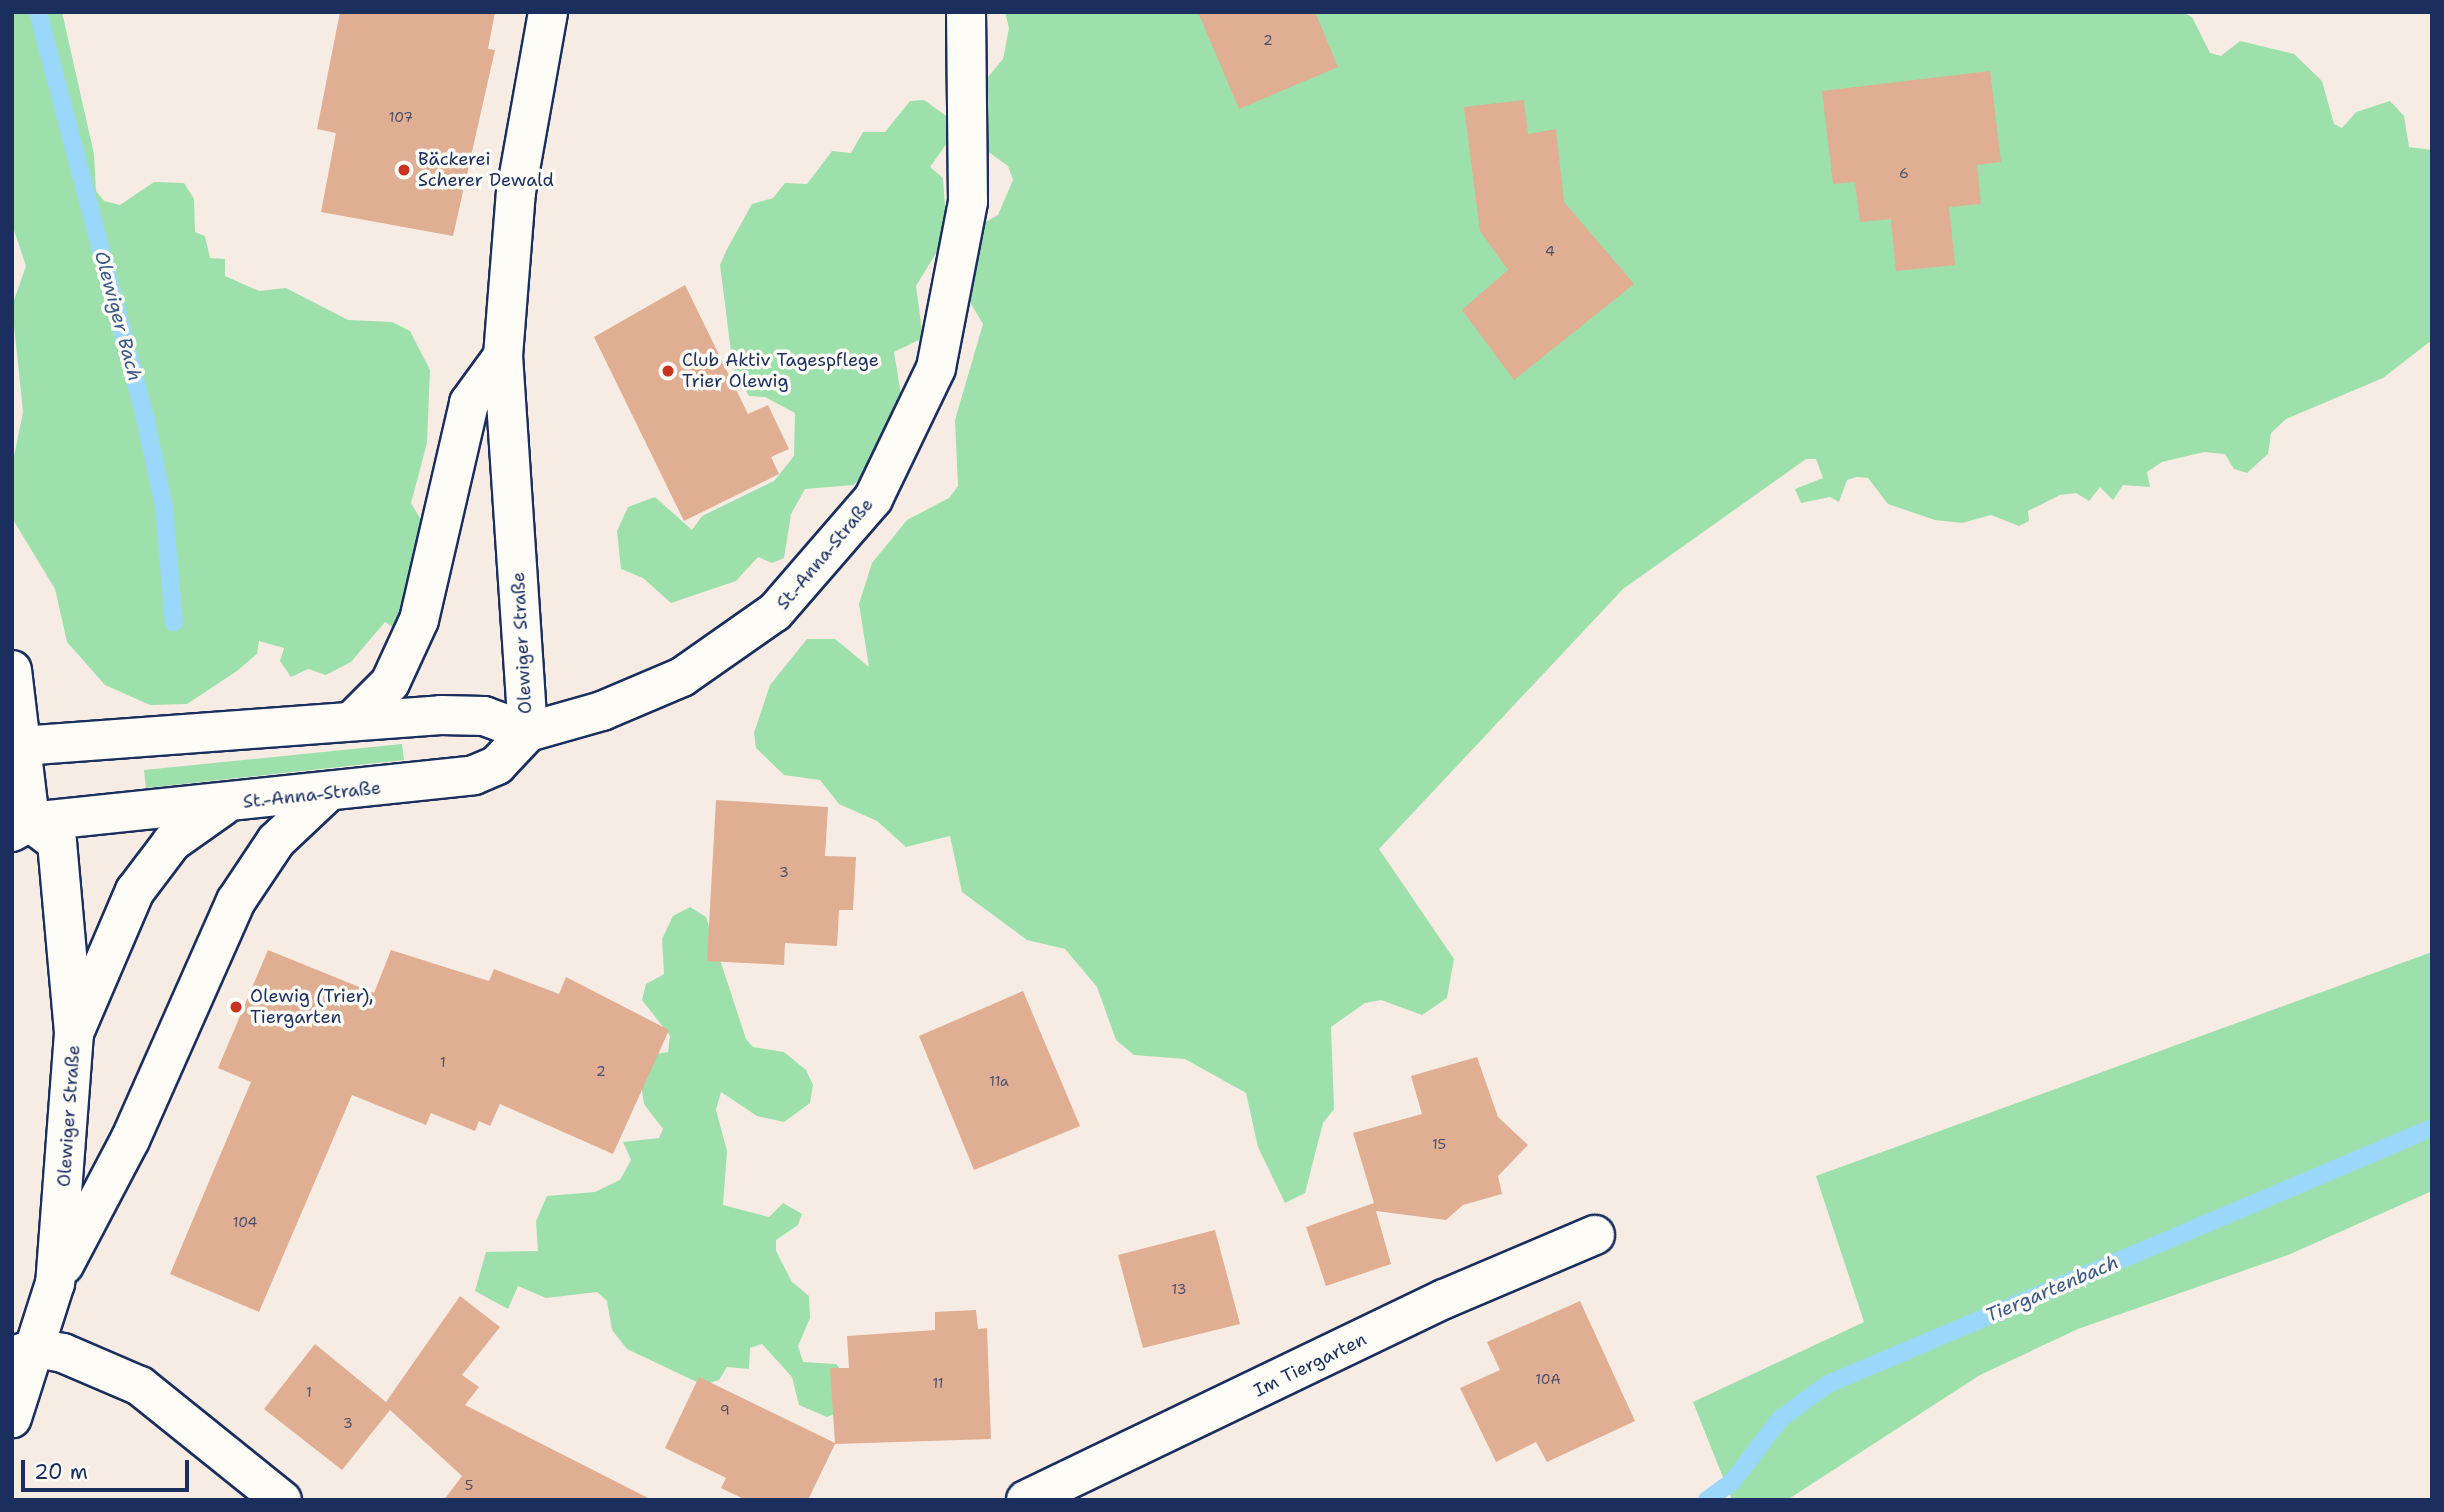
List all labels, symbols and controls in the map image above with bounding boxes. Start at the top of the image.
house number: 2 [1263,32,1273,48]
house number: 107 [389,109,413,125]
place label: Bäckerei Scherer Dewald [418,149,554,192]
marker: Bäckerei Scherer Dewald [396,162,412,178]
house number: 6 [1899,165,1909,181]
house number: 4 [1545,243,1555,259]
water label: Olewiger Bach [90,248,146,384]
place label: Club Aktiv Tagespflege Trier Olewig [682,350,879,392]
marker: Club Aktiv Tagespflege Trier Olewig [660,363,676,379]
street label: St.-Anna-Straße [772,494,878,614]
street label: Olewiger Straße [507,571,537,715]
street label: St.-Anna-Straße [242,777,382,813]
house number: 3 [779,864,789,880]
place label: Olewig (Trier), Tiergarten [250,986,374,1028]
marker: Olewig (Trier), Tiergarten [228,999,244,1015]
street label: Olewiger Straße [53,1044,85,1188]
house number: 1 [440,1054,446,1070]
house number: 2 [596,1063,606,1079]
house number: 11a [989,1073,1009,1089]
house number: 15 [1432,1136,1446,1152]
house number: 104 [233,1214,257,1230]
water label: Tiergartenbach [1982,1251,2122,1327]
house number: 13 [1172,1281,1186,1297]
street label: Im Tiergarten [1250,1328,1370,1402]
house number: 10A [1535,1371,1561,1387]
house number: 11 [932,1375,944,1391]
house number: 1 [306,1384,312,1400]
house number: 9 [720,1402,730,1418]
house number: 3 [343,1415,353,1431]
scale bar [24,1446,192,1490]
text: 20 m [34,1458,88,1486]
house number: 5 [465,1477,473,1493]

